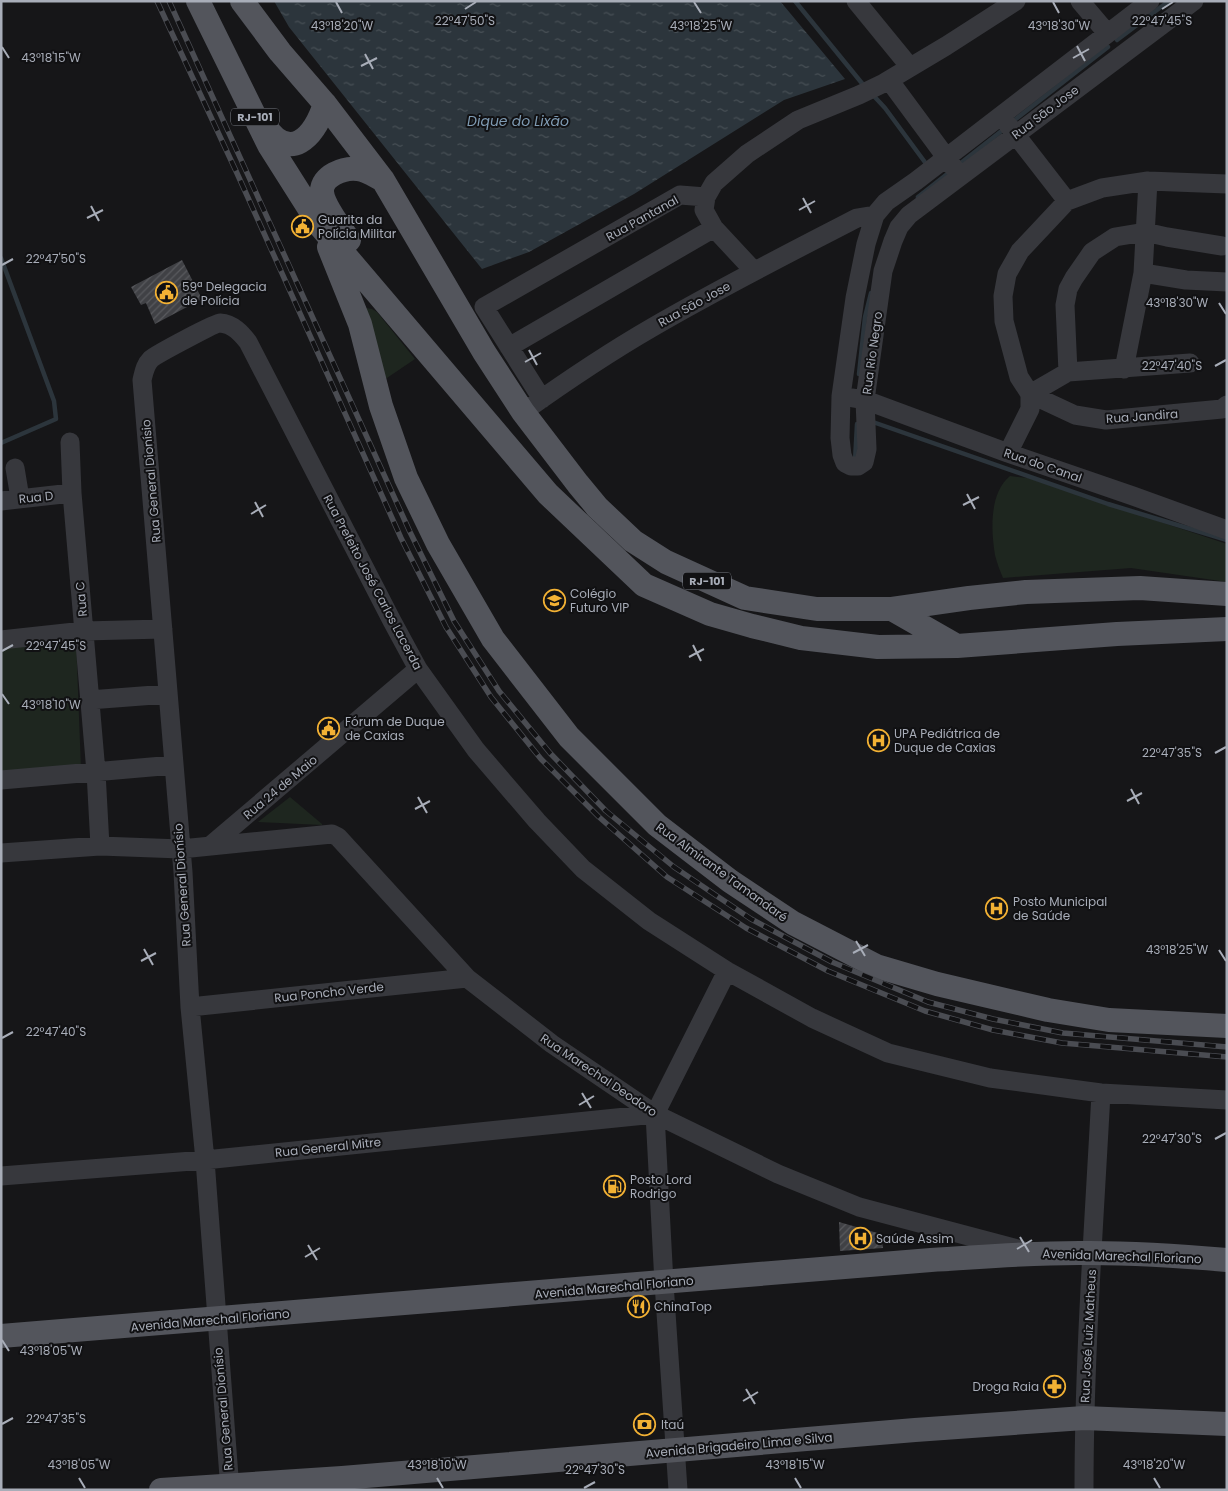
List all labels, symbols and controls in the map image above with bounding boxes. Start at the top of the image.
text: 22°47'50"S [435,12,495,29]
text: 22°47'45"S [1132,12,1192,29]
text: 43°18'20"W [311,17,374,34]
text: 43°18'25"W [670,17,733,34]
text: 43°18'30"W [1028,17,1091,34]
text: 43°18'15"W [21,49,81,66]
street label: Rua Sāo Jose [1008,81,1082,143]
road number: RJ-101 [231,108,279,125]
water label: Dique do Lixão [467,111,569,131]
street label: Rua Pantanal [603,191,681,245]
place label: Guarita da Polícia Militar [318,211,397,242]
public building icon: Guarita da Polícia Militar [290,214,314,238]
text: 22°47'50"S [26,250,86,267]
street label: Rua Sāo Jose [655,277,733,331]
place label: 59ª Delegacia de Polícia [182,278,267,309]
public building icon: 59ª Delegacia de Polícia [154,281,178,305]
text: 43°18'30"W [1146,294,1209,311]
street label: Rua Rio Negro [858,310,886,396]
text: 22°47'40"S [1142,357,1202,374]
street label: Rua Jandira [1105,405,1179,427]
street label: Rua General Dionísio [137,418,165,543]
street label: Rua do Canal [1002,444,1084,486]
street label: Rua D [18,487,54,507]
street label: Rua Prefeito José Carlos Lacerda [319,491,427,673]
road number: RJ-101 [683,572,731,590]
street label: Rua C [71,581,91,617]
place label: Colégio Futuro VIP [570,585,629,616]
school or university icon: Colégio Futuro VIP [542,588,566,612]
text: 22°47'45"S [26,637,86,654]
text: 43°18'10"W [21,696,81,713]
place label: Fórum de Duque de Caxias [345,713,445,744]
public building icon: Fórum de Duque de Caxias [317,716,341,740]
place label: UPA Pediátrica de Duque de Caxias [894,725,1000,756]
hospital icon: UPA Pediátrica de Duque de Caxias [866,728,890,752]
text: 22°47'35"S [1142,744,1202,761]
street label: Rua 24 de Maio [239,751,321,823]
street label: Rua Almirante Tamandaré [653,818,791,926]
street label: Rua General Dionísio [169,822,195,947]
place label: Posto Municipal de Saúde [1013,893,1107,924]
hospital icon: Posto Municipal de Saúde [985,896,1009,920]
text: 43°18'25"W [1146,941,1209,958]
street label: Rua Poncho Verde [273,978,385,1006]
text: 22°47'40"S [26,1023,86,1040]
street label: Rua Marechal Deodoro [537,1030,661,1121]
text: 22°47'30"S [1142,1130,1202,1147]
street label: Rua General Mitre [274,1133,382,1161]
place label: Posto Lord Rodrigo [630,1171,692,1202]
fuel station icon: Posto Lord Rodrigo [602,1174,626,1198]
hospital icon: Saúde Assim [848,1226,872,1250]
place label: Saúde Assim [876,1230,954,1247]
street label: Avenida Marechal Floriano [1042,1245,1202,1267]
street label: Rua José Luiz Matheus [1076,1269,1100,1403]
street label: Avenida Marechal Floriano [534,1272,694,1302]
restaurant icon: ChinaTop [626,1294,650,1318]
place label: ChinaTop [654,1298,712,1315]
street label: Avenida Marechal Floriano [130,1305,290,1335]
text: 43°18'05"W [19,1342,83,1359]
street label: Rua General Dionísio [209,1346,237,1471]
pharmacy icon: Droga Raia [1043,1374,1067,1398]
place label: Droga Raia [972,1378,1039,1395]
text: 22°47'35"S [26,1410,86,1427]
bank icon: Itaú [633,1412,657,1436]
place label: Itaú [661,1416,684,1433]
street label: Avenida Brigadeiro Lima e Silva [645,1428,833,1462]
text: 43°18'05"W [47,1456,111,1473]
text: 43°18'10"W [407,1456,467,1473]
text: 43°18'15"W [765,1456,825,1473]
text: 43°18'20"W [1123,1456,1186,1473]
text: 22°47'30"S [565,1461,625,1478]

